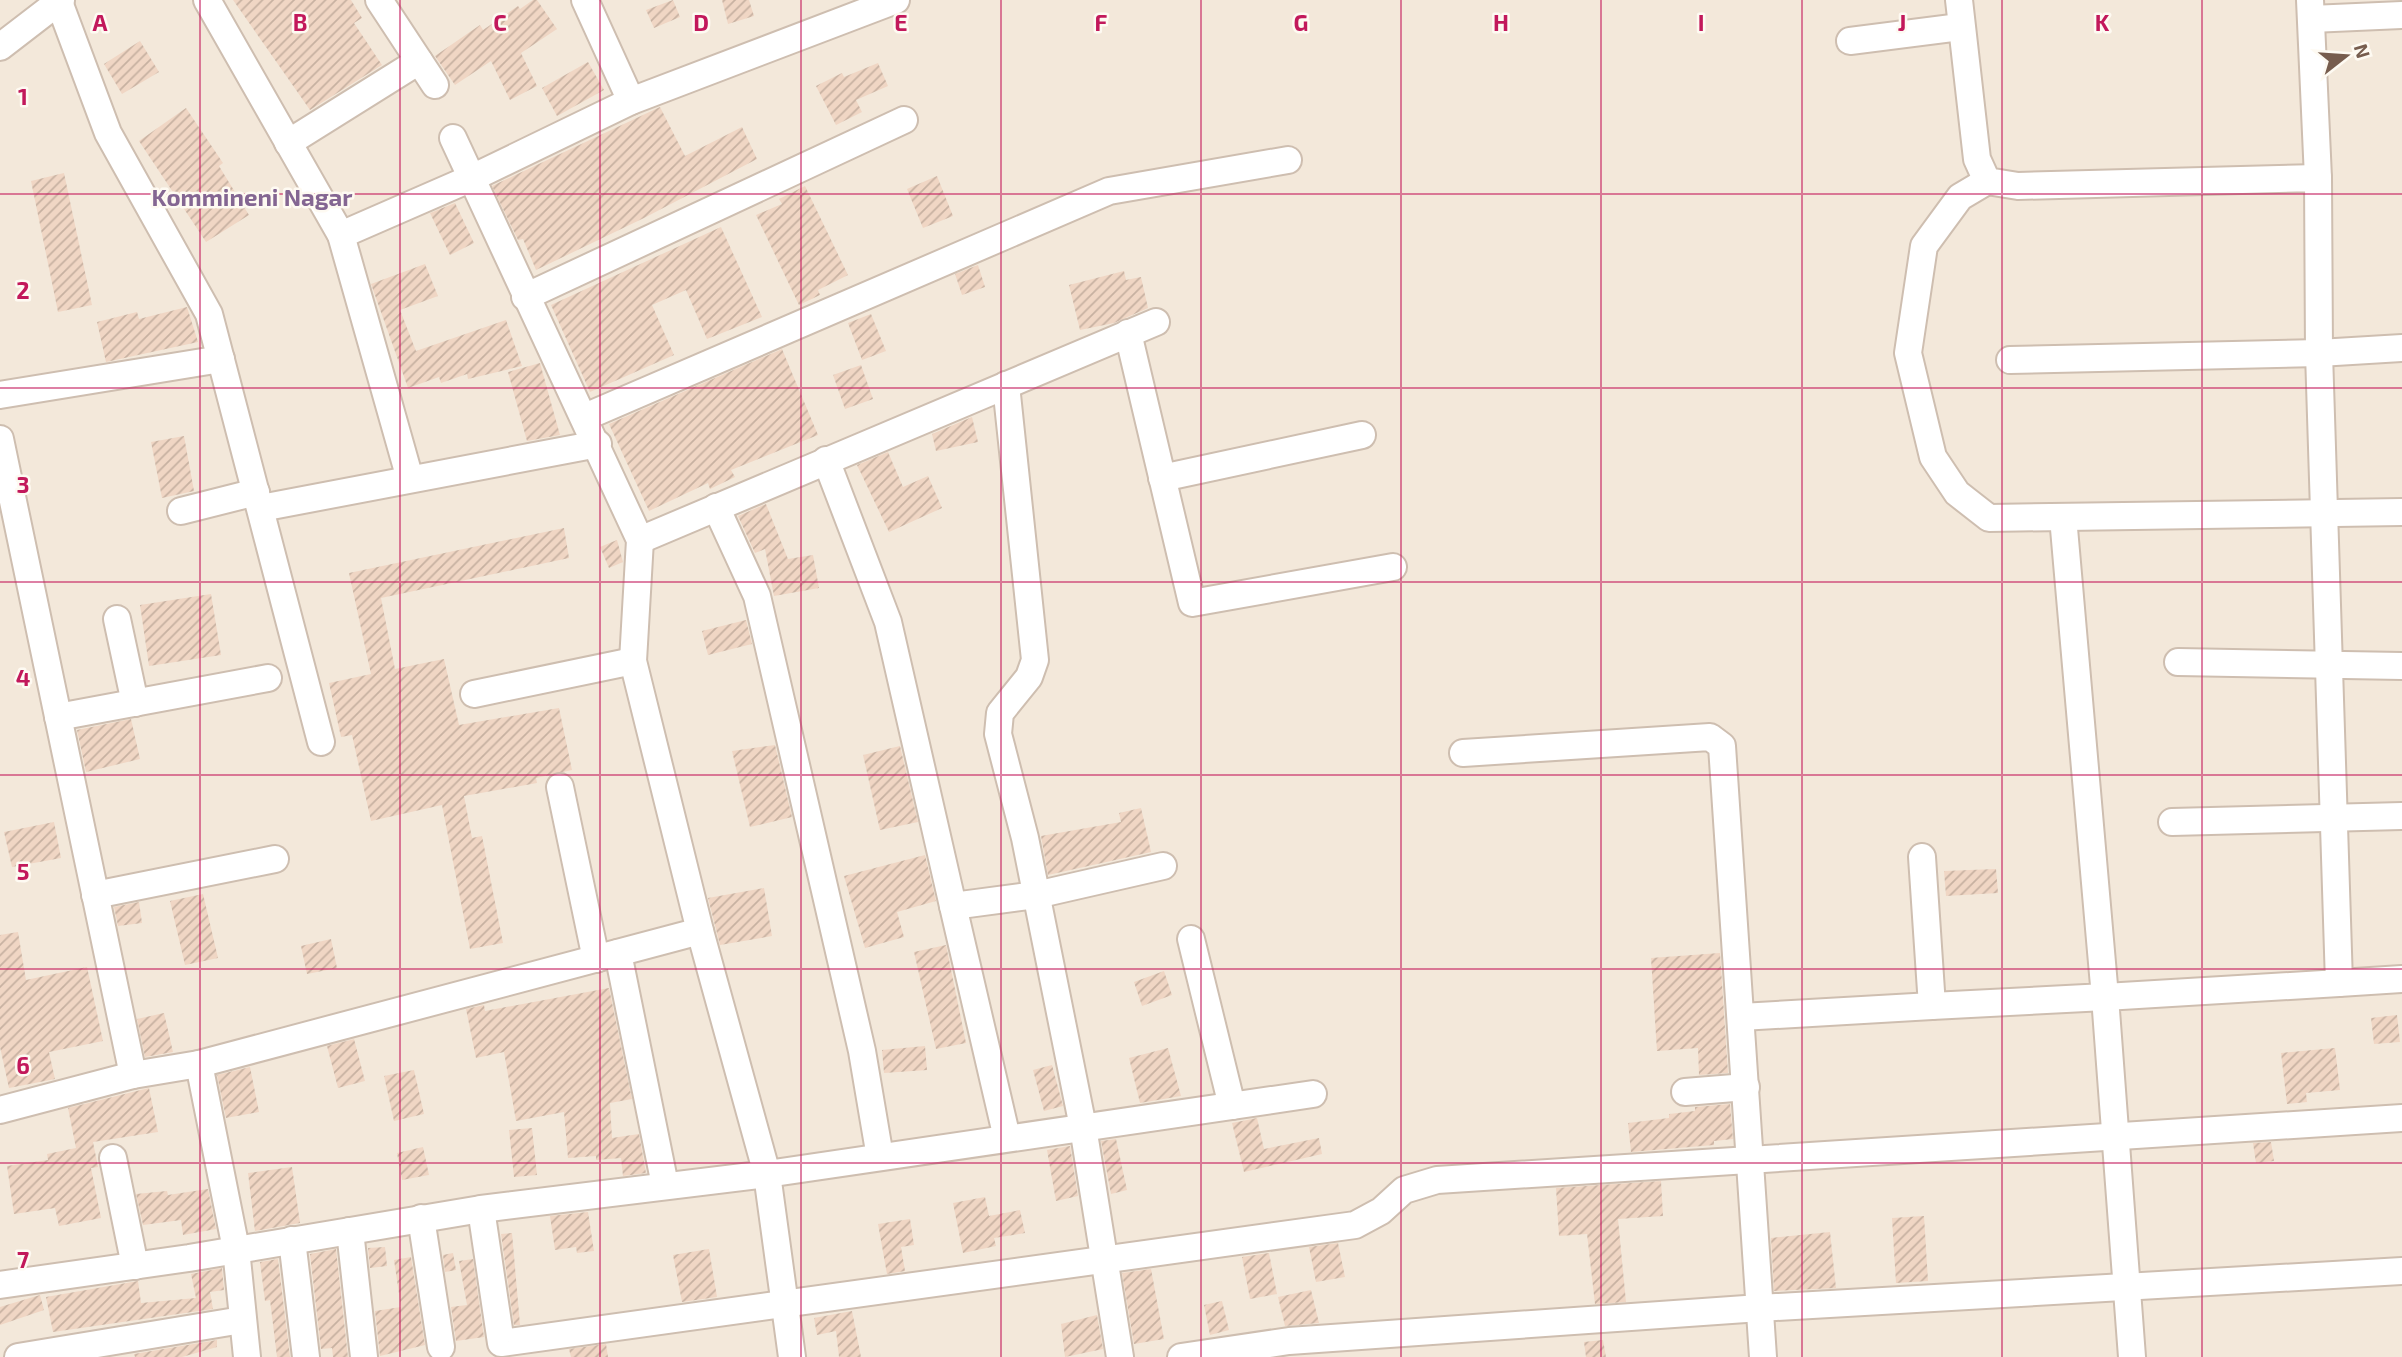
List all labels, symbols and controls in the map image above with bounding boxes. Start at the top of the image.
text: A [92,8,108,36]
text: B [293,8,307,36]
text: C [493,8,507,36]
text: D [693,8,709,36]
text: E [894,8,908,36]
text: F [1095,8,1108,36]
text: G [1294,8,1308,36]
text: H [1493,8,1509,36]
text: I [1698,8,1704,36]
text: J [1898,8,1906,36]
text: K [2095,8,2110,36]
north arrow [2311,21,2381,91]
text: N [2350,41,2376,61]
text: 1 [18,82,28,110]
district label: Kommineni Nagar [152,182,353,211]
text: 2 [16,276,30,304]
text: 3 [16,470,30,498]
text: 4 [16,663,30,691]
text: 5 [17,857,29,885]
text: 6 [16,1051,30,1079]
text: 7 [17,1245,29,1273]

